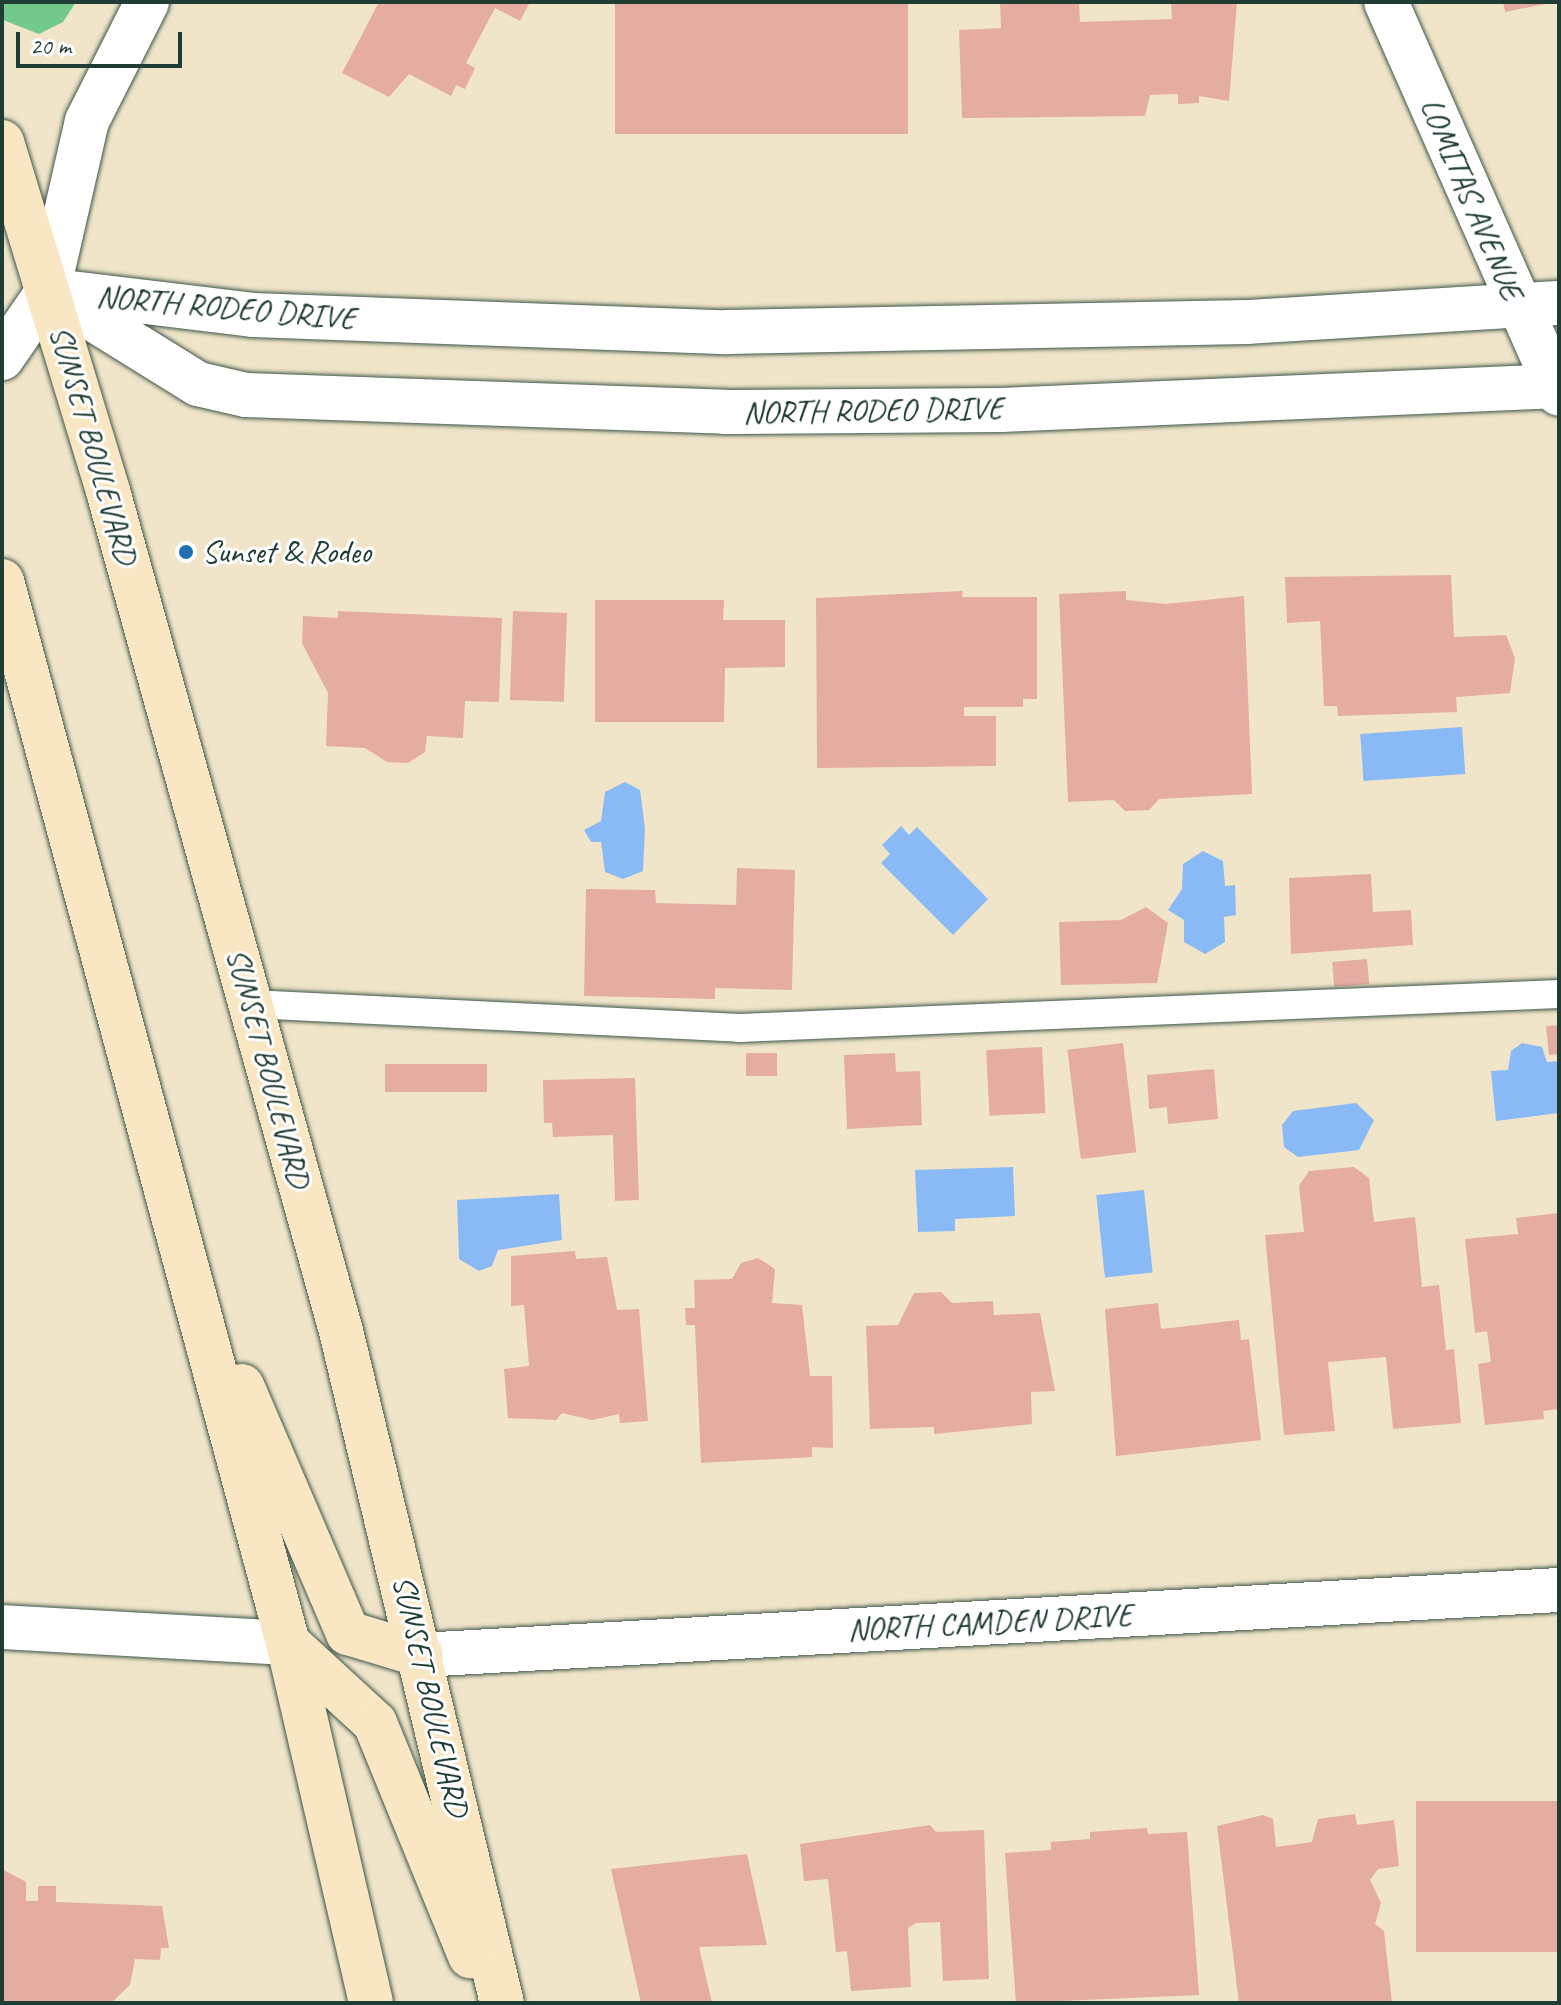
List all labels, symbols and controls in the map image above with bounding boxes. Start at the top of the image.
scale bar [20,16,186,66]
text: 20 m [30,31,71,61]
street label: LOMITAS AVENUE [1411,92,1531,306]
street label: NORTH RODEO DRIVE [94,277,358,339]
street label: SUNSET BOULEVARD [41,321,145,569]
street label: NORTH RODEO DRIVE [741,390,1005,432]
place label: Sunset & Rodeo [202,533,371,571]
marker: Sunset & Rodeo [177,543,195,561]
street label: SUNSET BOULEVARD [217,944,319,1192]
street label: SUNSET BOULEVARD [384,1571,476,1821]
street label: NORTH CAMDEN DRIVE [846,1596,1134,1650]

